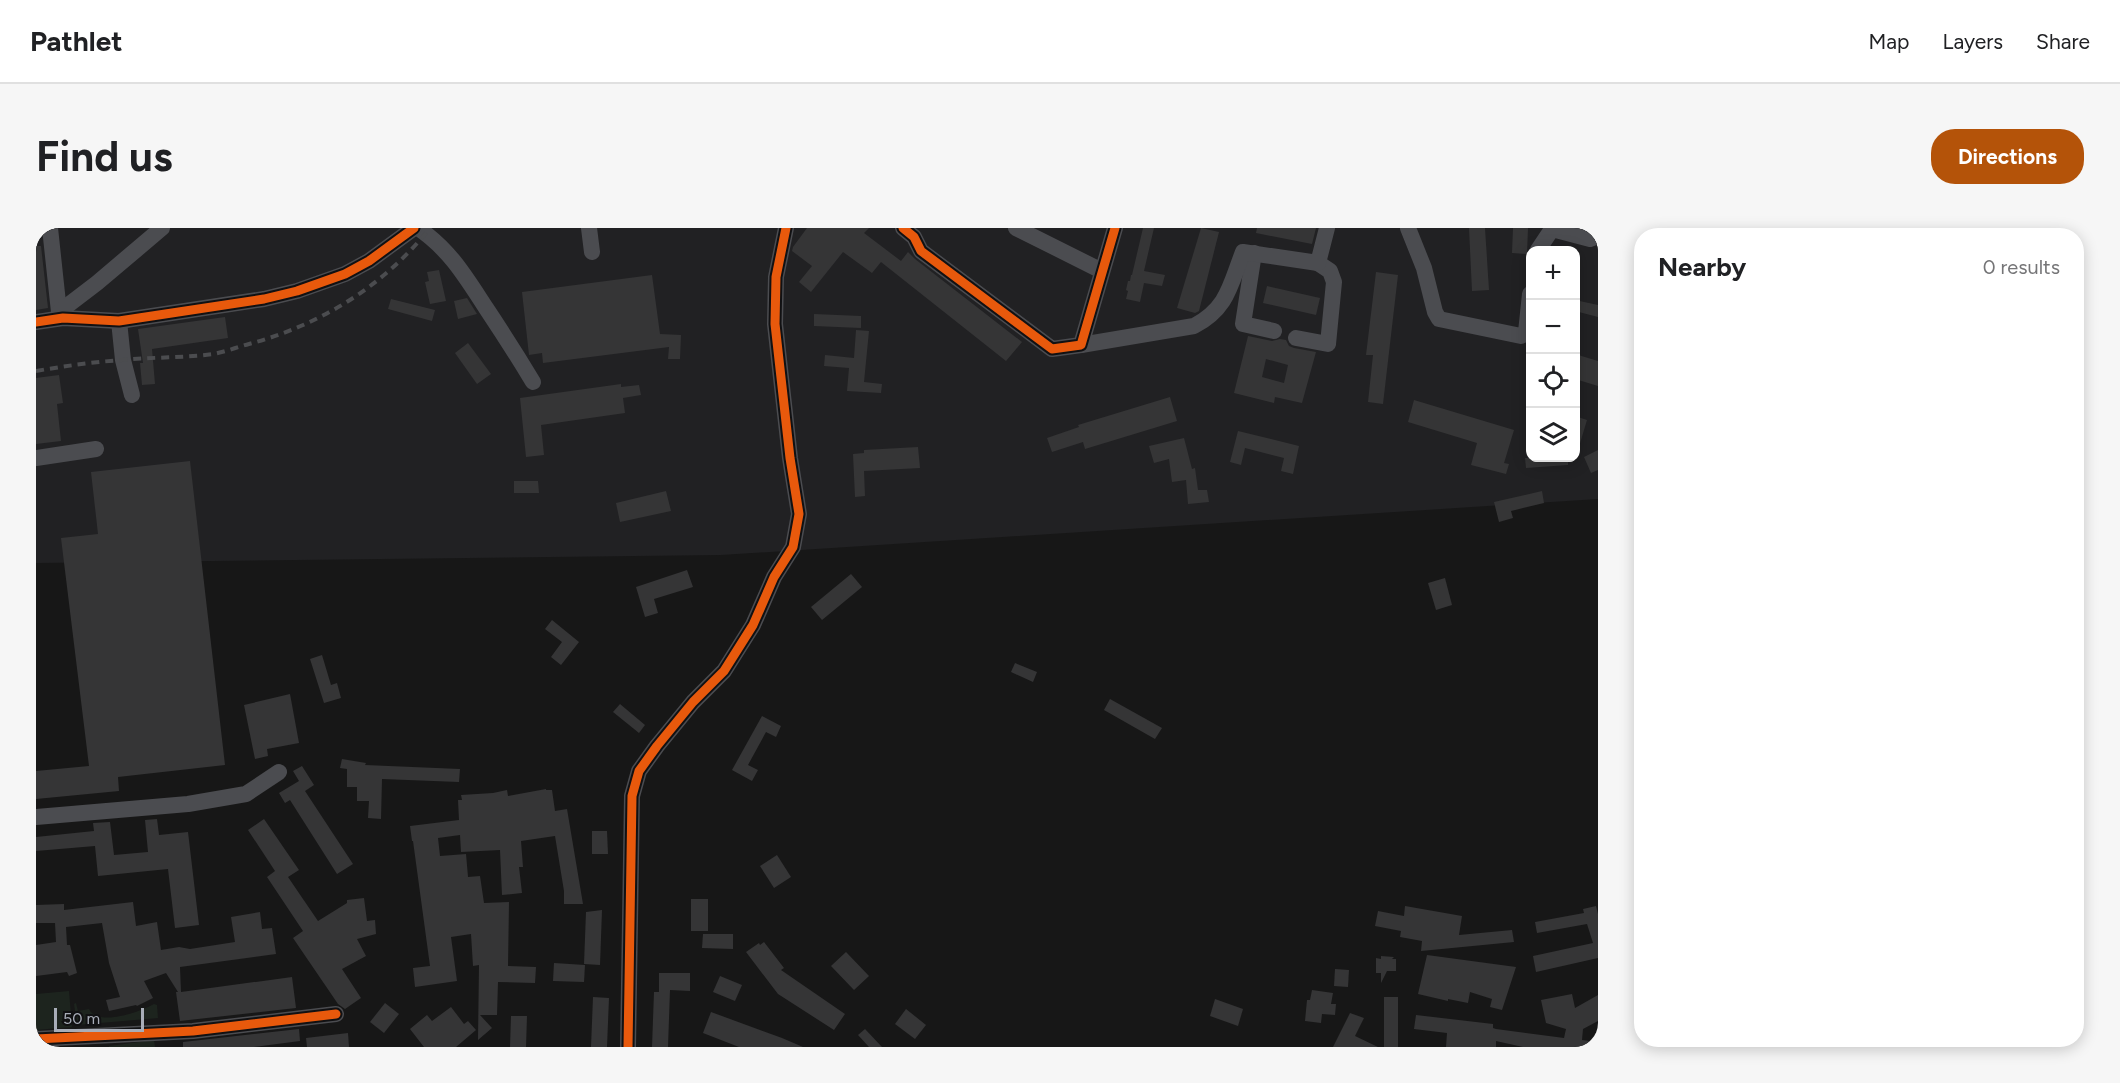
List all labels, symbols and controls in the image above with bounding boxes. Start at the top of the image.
text: Pathlet [30,24,122,58]
text: Map [1869,29,1909,54]
text: Layers [1942,29,2003,54]
text: Share [2036,29,2090,54]
button: Directions [1931,129,2084,184]
text: Find us [36,131,173,182]
map controls [1526,246,1580,462]
button: + [1526,246,1580,300]
text: Nearby [1658,251,1746,283]
text: 0 results [1983,255,2060,279]
button: − [1526,300,1580,354]
button: locate [1526,354,1580,408]
button: layers [1526,408,1580,462]
scale bar [54,1005,144,1032]
text: 50 m [63,1009,100,1028]

